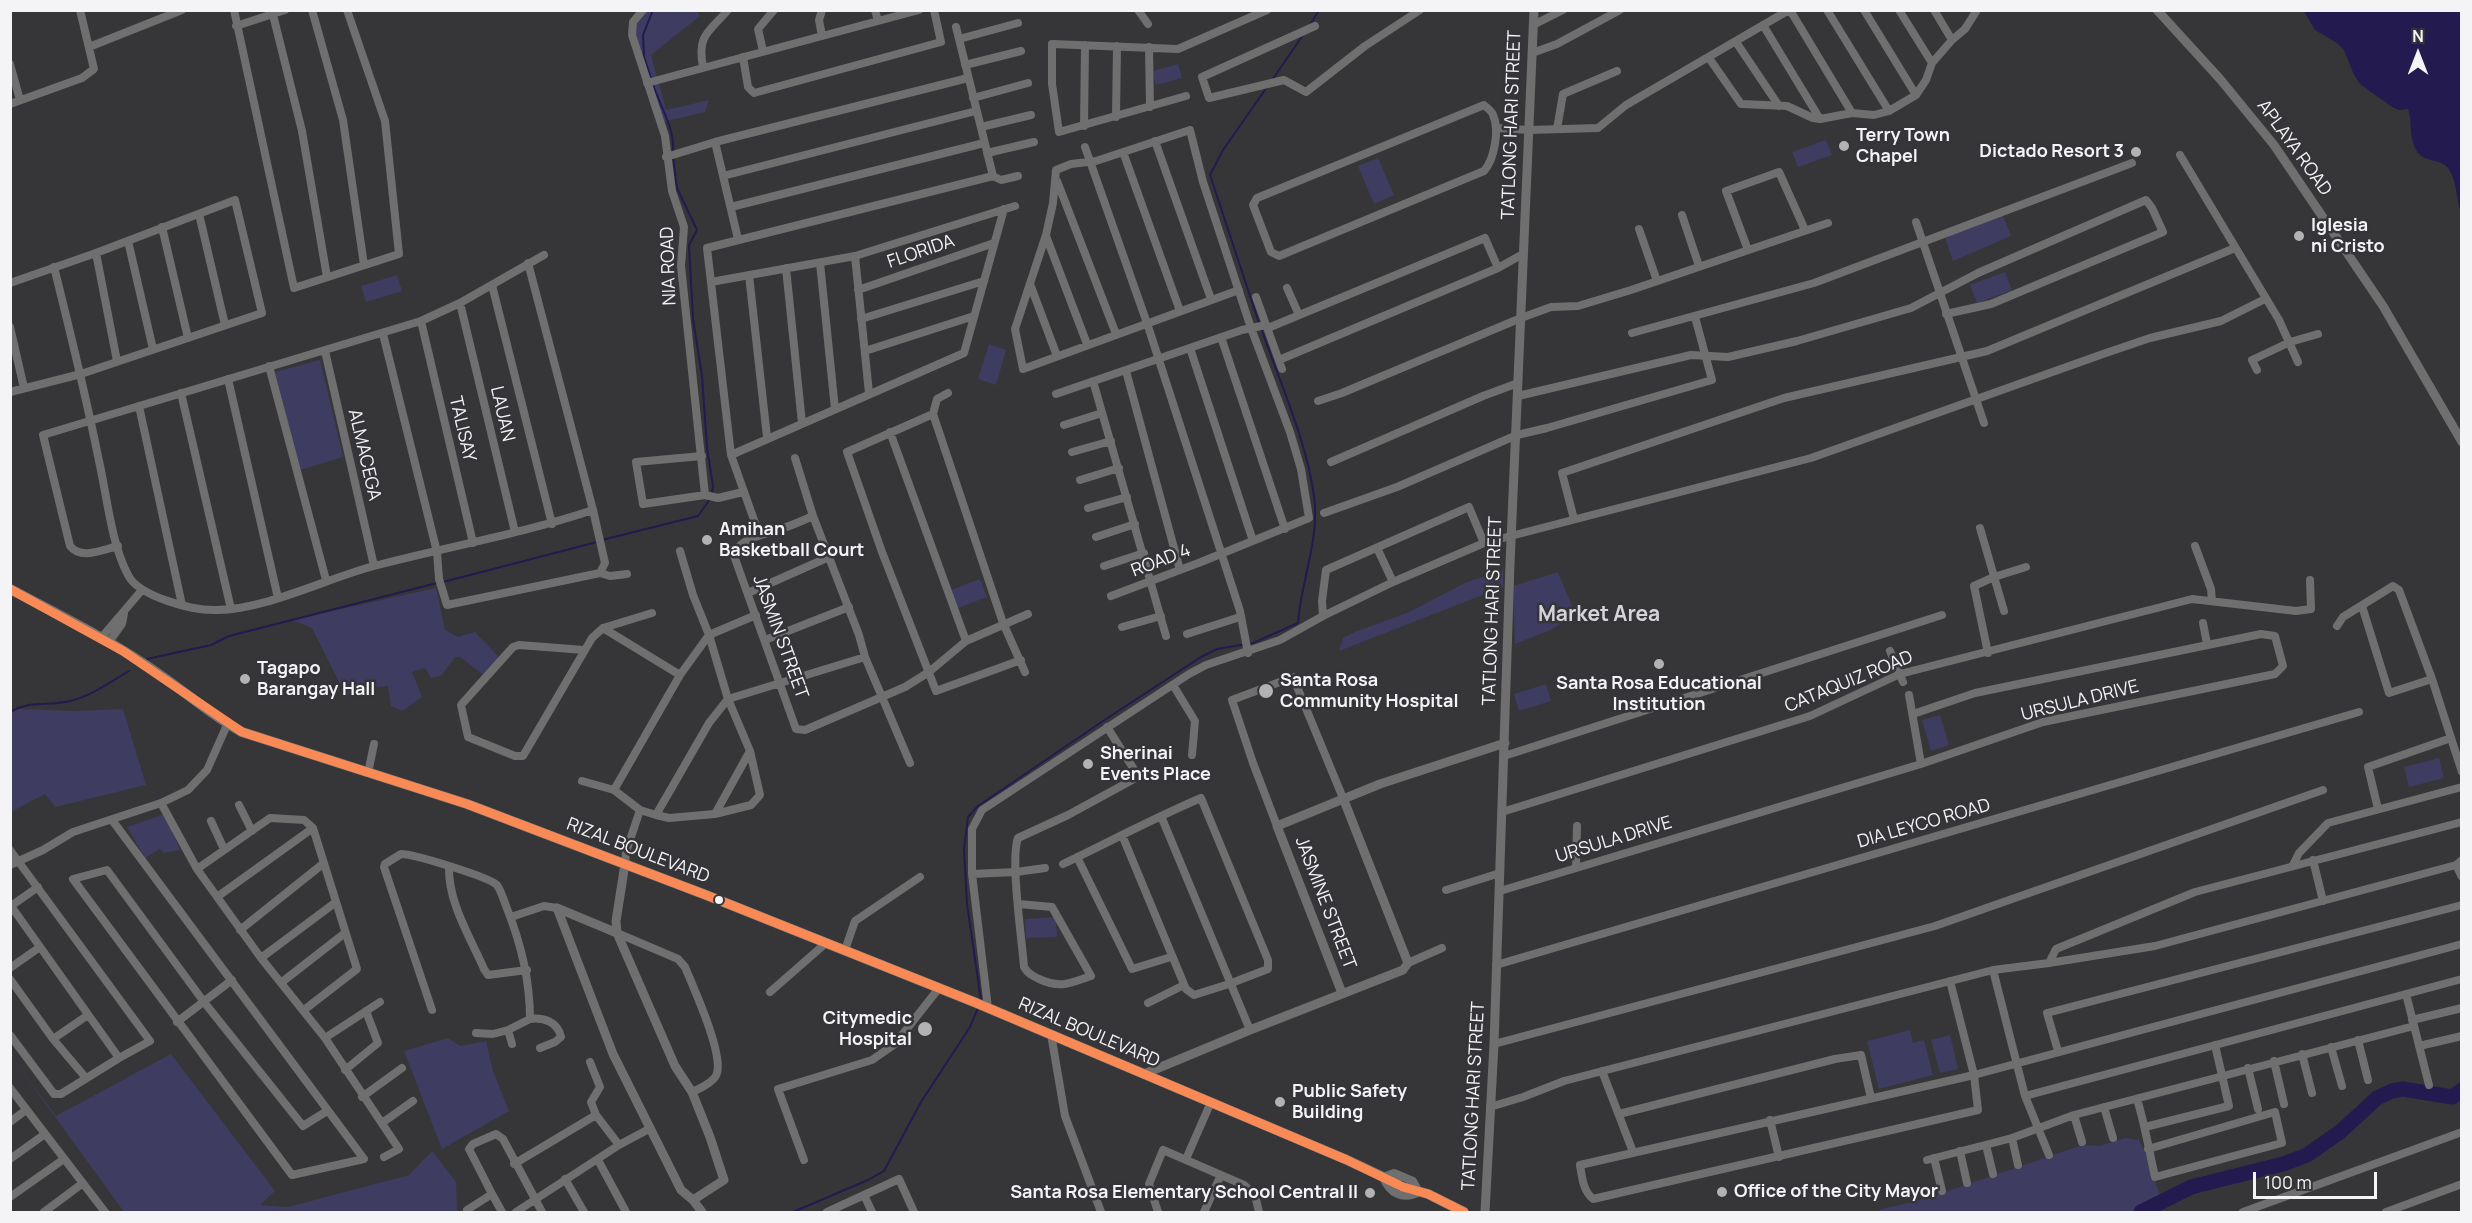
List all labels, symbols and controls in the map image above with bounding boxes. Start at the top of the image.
north arrow [2388,24,2448,84]
text: N [2412,25,2424,47]
street label: TATLONG HARI STREET [1498,30,1526,220]
street label: APLAYA ROAD [2252,96,2336,200]
place label: Terry Town Chapel [1856,125,1950,168]
marker: Terry Town Chapel [1837,139,1851,153]
place label: Dictado Resort 3 [1979,141,2124,163]
marker: Dictado Resort 3 [2129,145,2143,159]
place label: Iglesia ni Cristo [2311,215,2385,258]
street label: NIA ROAD [657,226,681,306]
marker: Iglesia ni Cristo [2292,229,2306,243]
street label: FLORIDA [885,230,957,274]
street label: LAUAN [485,384,519,444]
street label: TALISAY [444,394,480,464]
street label: ALMACEGA [343,407,385,503]
street label: TATLONG HARI STREET [1479,516,1507,706]
place label: Amihan Basketball Court [719,519,864,562]
marker: Amihan Basketball Court [700,533,714,547]
street label: ROAD 4 [1128,540,1194,582]
street label: JASMIN STREET [748,572,812,702]
district label: Market Area [1538,602,1660,628]
street label: CATAQUIZ ROAD [1782,646,1916,718]
marker: Santa Rosa Educational Institution [1652,657,1666,671]
place label: Tagapo Barangay Hall [257,658,375,700]
place label: Santa Rosa Community Hospital [1280,670,1459,712]
marker: Tagapo Barangay Hall [238,672,252,686]
place label: Santa Rosa Educational Institution [1556,673,1762,716]
street label: URSULA DRIVE [2019,676,2141,726]
marker: Santa Rosa Community Hospital [1257,682,1275,700]
place label: Sherinai Events Place [1100,743,1211,786]
marker: Sherinai Events Place [1081,757,1095,771]
street label: DIA LEYCO ROAD [1855,795,1993,853]
street label: URSULA DRIVE [1553,812,1675,868]
street label: RIZAL BOULEVARD [563,814,713,888]
street label: JASMINE STREET [1290,834,1360,972]
unlabelled marker [713,894,725,906]
street label: RIZAL BOULEVARD [1015,993,1163,1073]
street label: TATLONG HARI STREET [1458,1001,1490,1191]
place label: Citymedic Hospital [823,1008,912,1050]
marker: Citymedic Hospital [916,1020,934,1038]
place label: Public Safety Building [1292,1081,1407,1124]
marker: Public Safety Building [1273,1095,1287,1109]
scale bar [2256,1160,2380,1198]
text: 100 m [2264,1170,2312,1194]
place label: Office of the City Mayor [1734,1181,1938,1203]
place label: Santa Rosa Elementary School Central II [1010,1182,1358,1204]
marker: Office of the City Mayor [1715,1185,1729,1199]
marker: Santa Rosa Elementary School Central II [1363,1186,1377,1200]

